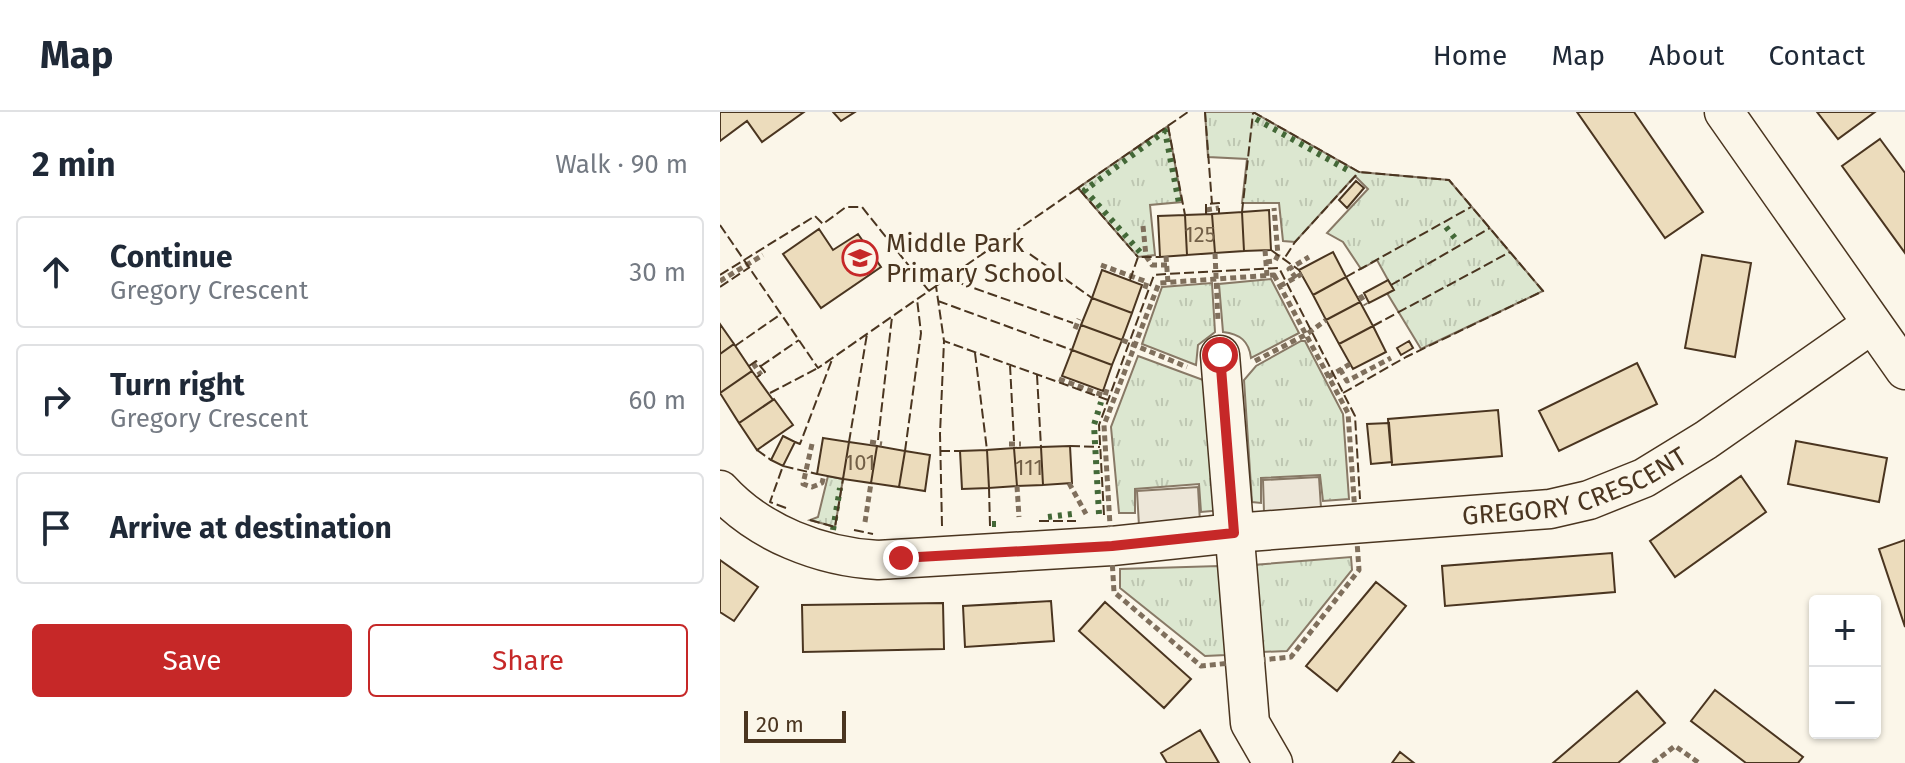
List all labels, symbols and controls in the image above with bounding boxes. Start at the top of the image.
text: Map [40,32,113,78]
text: Home [1433,39,1507,72]
text: Map [1551,39,1605,72]
text: About [1649,39,1724,72]
text: Contact [1768,39,1865,72]
text: 2 min [32,144,116,185]
text: Walk · 90 m [555,149,688,180]
house number: 125 [1184,221,1216,248]
place label: Middle Park Primary School [886,228,1064,289]
text: Continue [110,239,233,275]
school or university icon: Middle Park Primary School [841,239,879,277]
icon: ahead [34,250,78,294]
text: 30 m [629,257,686,288]
text: Gregory Crescent [110,275,308,306]
route start [1202,337,1238,373]
text: Turn right [110,367,245,403]
icon: right [34,378,78,422]
text: 60 m [628,385,686,416]
text: Gregory Crescent [110,403,308,434]
street label: GREGORY CRESCENT [1461,440,1693,531]
house number: 101 [845,449,875,476]
house number: 111 [1015,454,1043,481]
icon: arrive [34,506,78,550]
text: Arrive at destination [110,510,392,546]
route end [883,540,919,576]
map controls [1809,595,1881,739]
button: + [1809,595,1881,667]
button: Save [32,624,352,697]
button: Share [368,624,688,697]
button: − [1809,667,1881,739]
scale bar [744,707,846,743]
text: 20 m [756,711,804,738]

